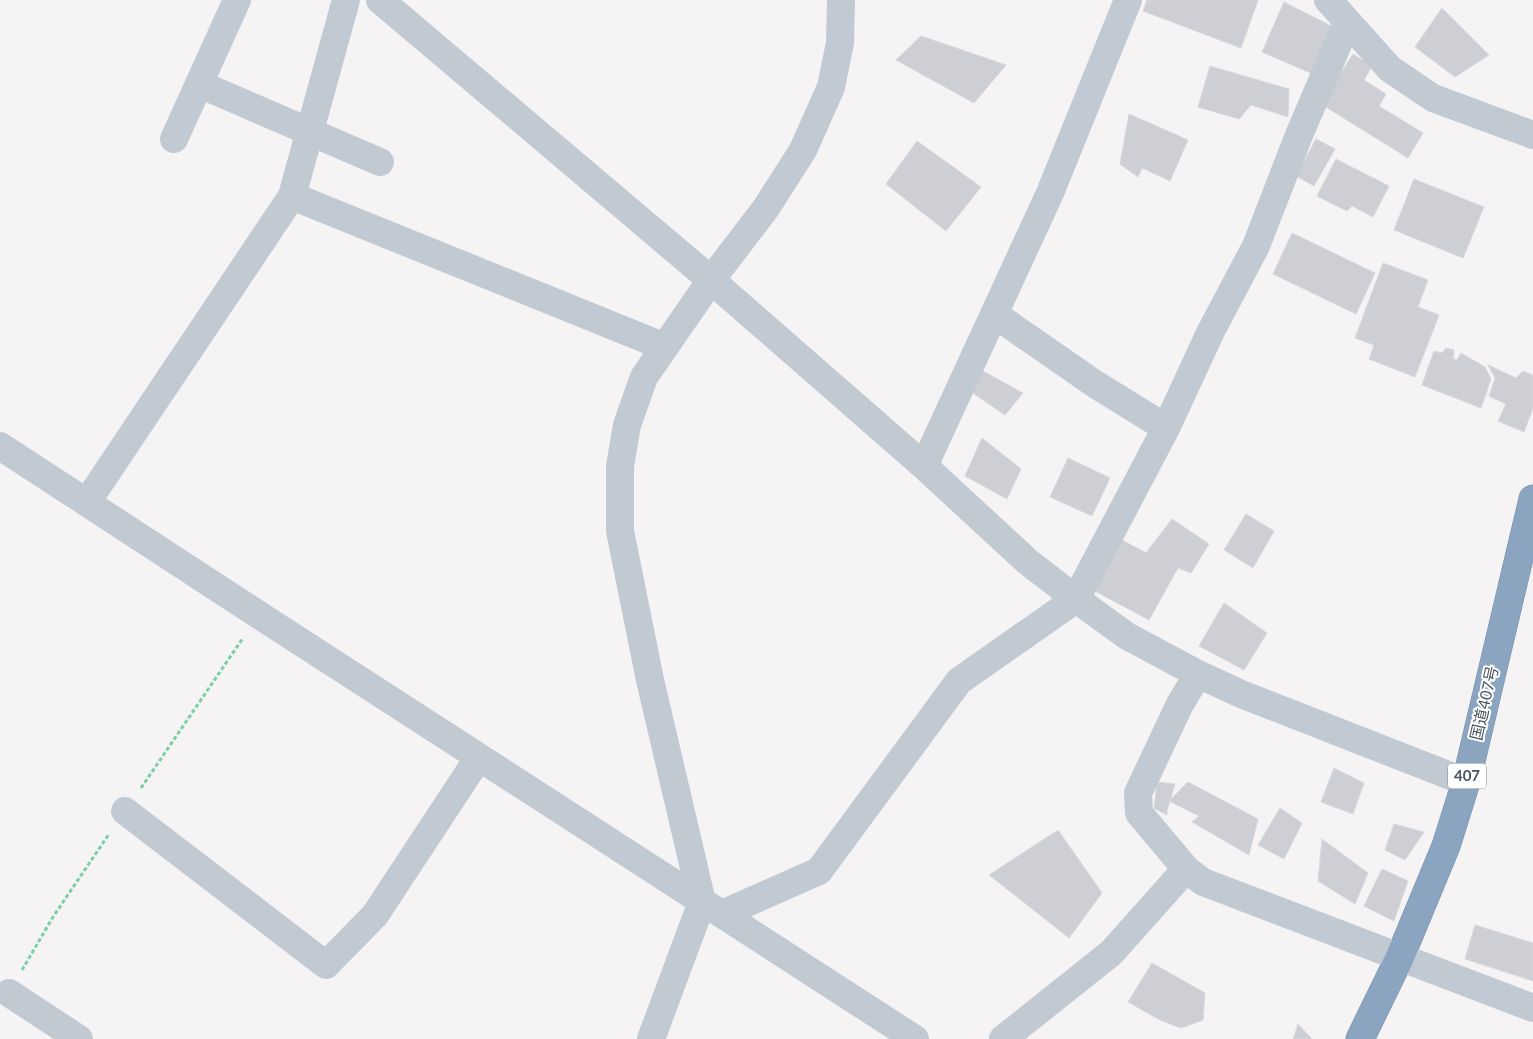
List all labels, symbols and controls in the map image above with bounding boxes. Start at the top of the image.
street label: 国道407号 [1466,664,1501,742]
road number: 407 [1448,764,1486,788]

